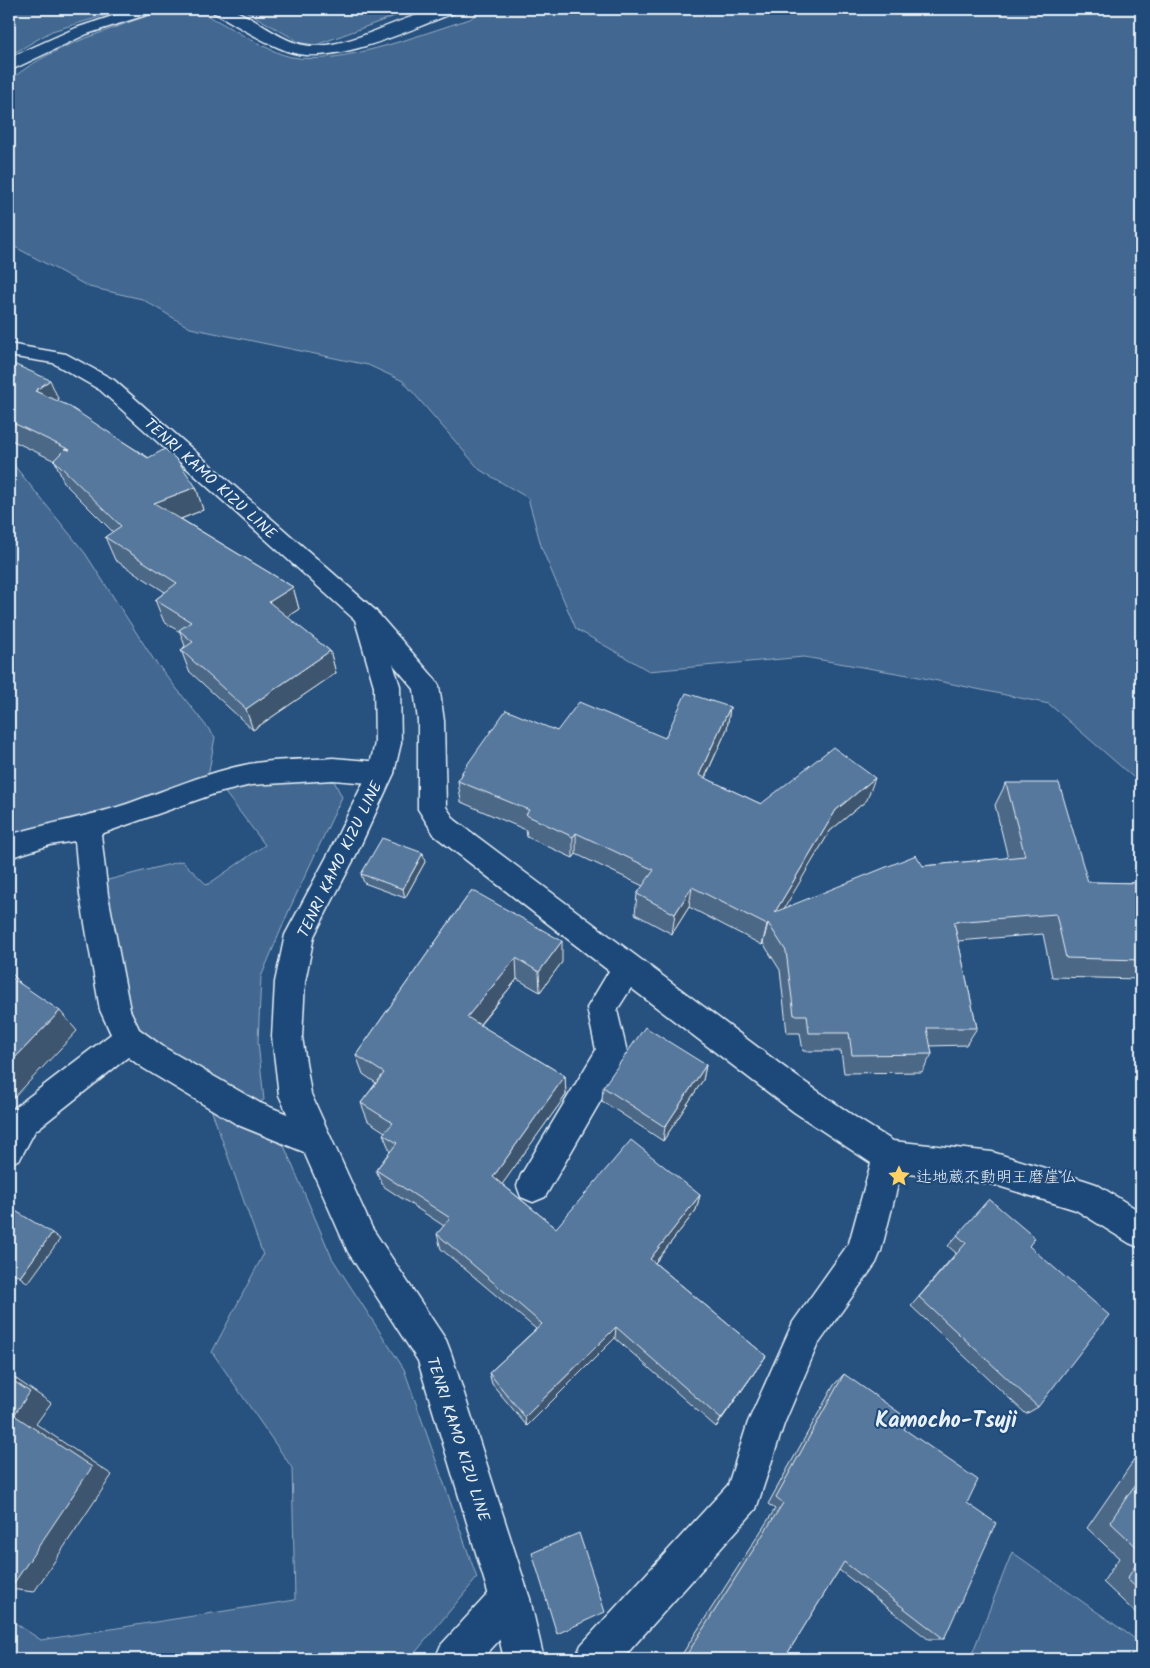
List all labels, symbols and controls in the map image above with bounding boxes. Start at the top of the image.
street label: TENRI KAMO KIZU LINE [138,412,283,546]
street label: TENRI KAMO KIZU LINE [291,776,389,942]
place icon: 辻地蔵不動明王磨崖仏 [886,1163,912,1189]
place label: 辻地蔵不動明王磨崖仏 [916,1165,1076,1190]
street label: TENRI KAMO KIZU LINE [419,1354,496,1526]
district label: Kamocho-Tsuji [875,1404,1018,1439]

